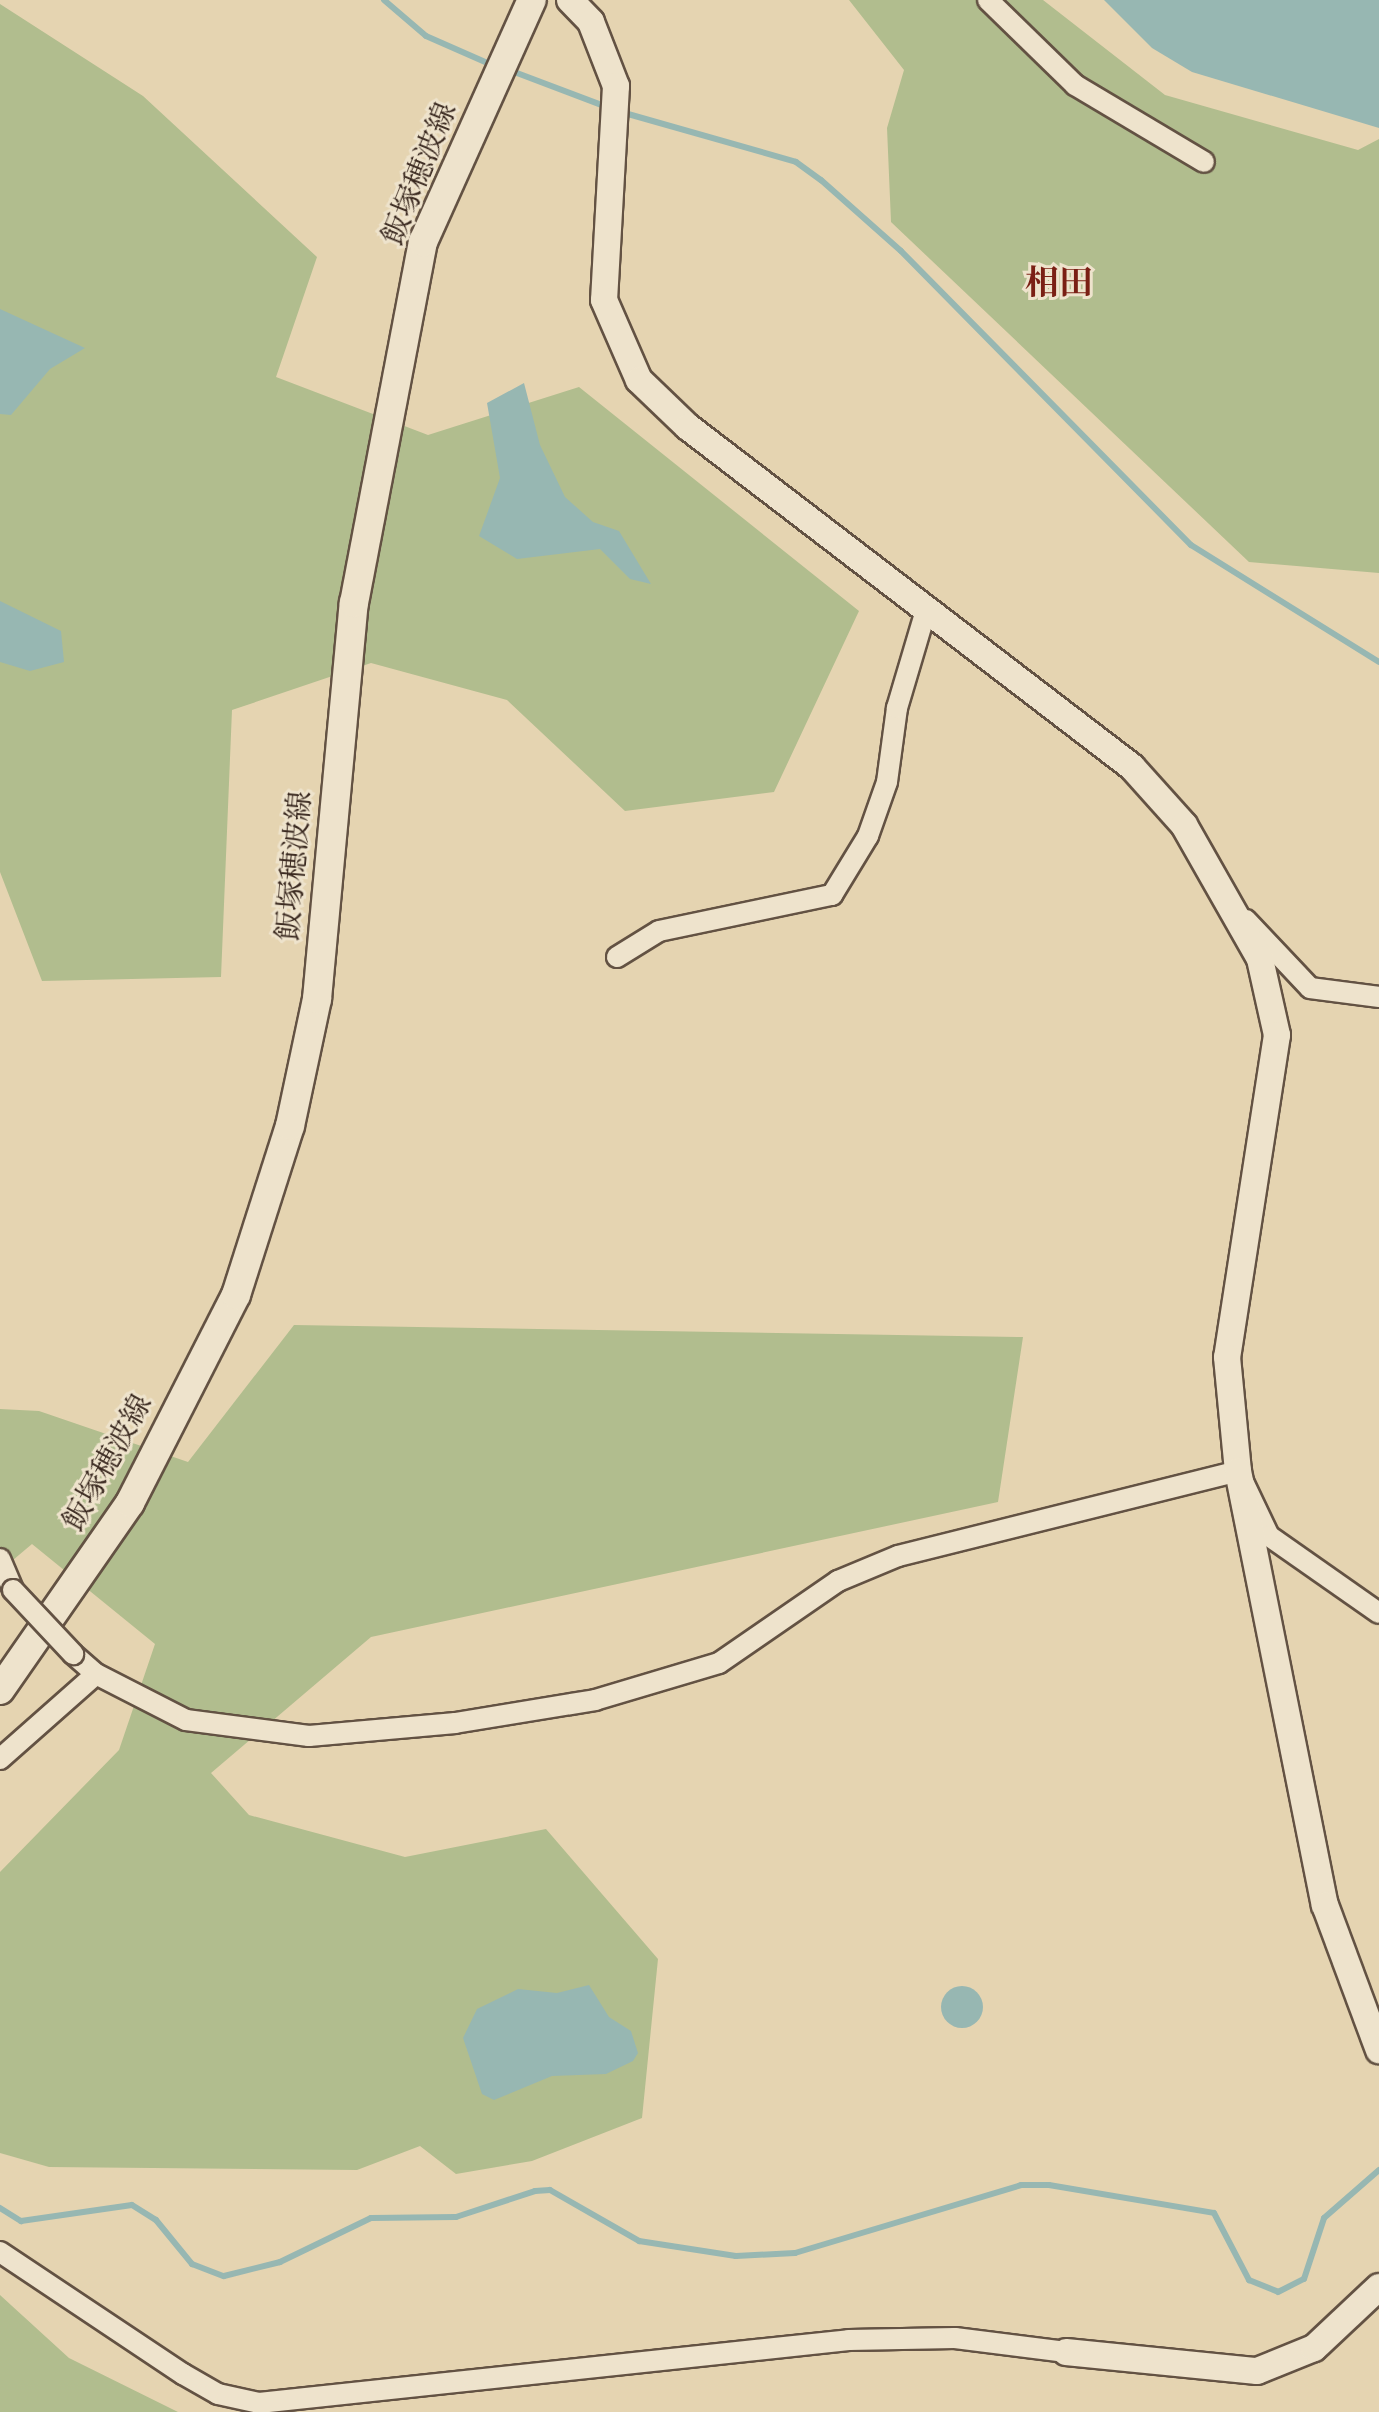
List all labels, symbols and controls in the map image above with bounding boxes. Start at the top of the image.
street label: 飯塚穂波線 [375,98,465,250]
district label: 相田 [1025,264,1093,304]
street label: 飯塚穂波線 [271,790,319,942]
street label: 飯塚穂波線 [56,1389,160,1537]

